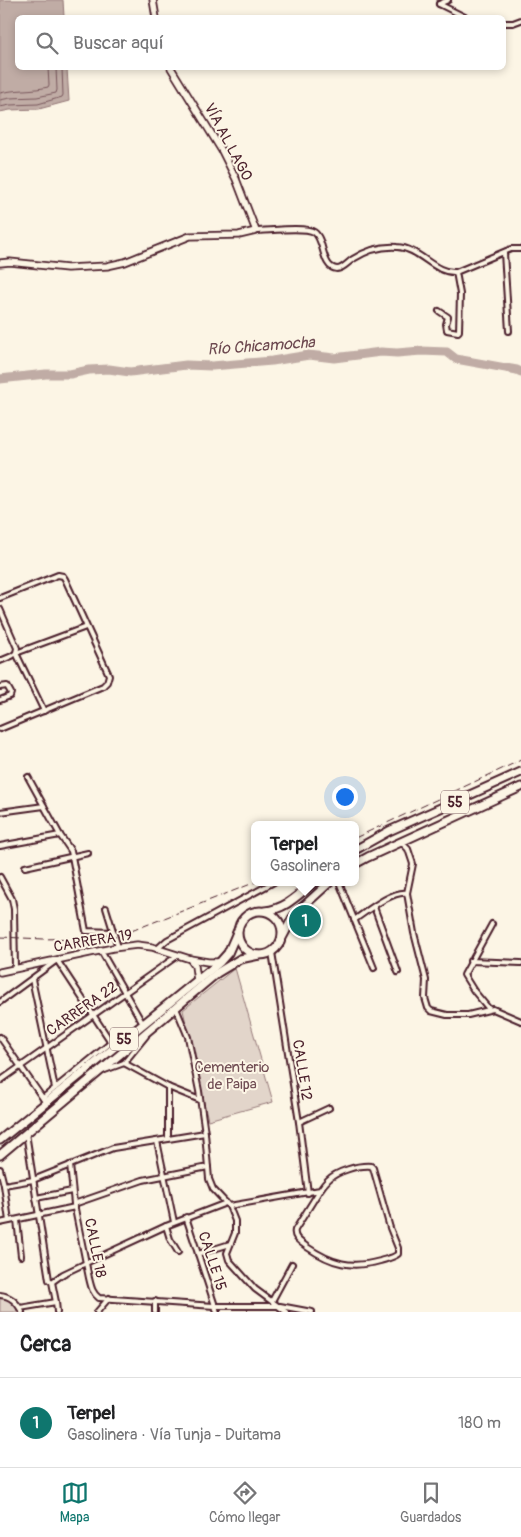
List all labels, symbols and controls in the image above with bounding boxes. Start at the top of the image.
search box [15,15,506,70]
icon: search [33,29,61,57]
text: Buscar aquí [73,31,164,55]
street label: VÍA AL LAGO [200,100,256,184]
water label: Río Chicamocha [207,332,317,360]
your location [332,784,358,810]
road number: 55 [441,790,469,814]
popup [251,821,359,886]
text: Terpel [270,832,318,856]
text: Gasolinera [270,856,340,876]
pin: 1 [289,902,321,940]
street label: CARRERA 19 [52,925,134,957]
street label: CARRERA 22 [43,978,121,1040]
road number: 55 [110,1028,138,1050]
street label: CALLE 12 [288,1038,316,1102]
park label: Cementerio de Paipa [195,1058,269,1094]
street label: CALLE 18 [80,1217,110,1280]
street label: CALLE 15 [194,1229,230,1293]
text: Cerca [20,1331,71,1358]
text: Terpel [67,1401,115,1425]
text: 1 [33,1413,39,1433]
text: 180 m [458,1413,501,1433]
text: Gasolinera · Vía Tunja - Duitama [67,1425,281,1445]
tab: Mapa [60,1479,89,1526]
tab: Cómo llegar [209,1479,280,1526]
tab: Guardados [400,1479,461,1526]

